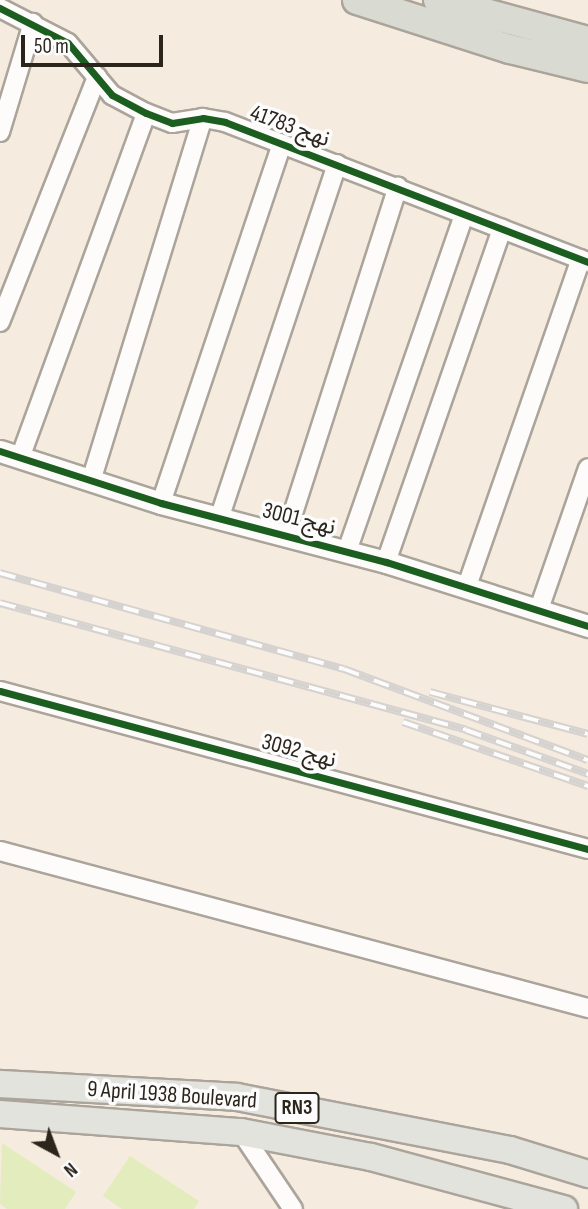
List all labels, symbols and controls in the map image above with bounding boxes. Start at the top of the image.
scale bar [24,21,166,65]
text: 50 m [34,34,69,59]
street label: نهج 41783 [246,99,334,153]
street label: نهج 3001 [259,497,339,541]
street label: نهج 3092 [259,728,339,774]
street label: 9 April 1938 Boulevard [86,1075,258,1115]
road number: RN3 [274,1090,320,1126]
north arrow [21,1118,91,1188]
text: N [59,1157,81,1181]

